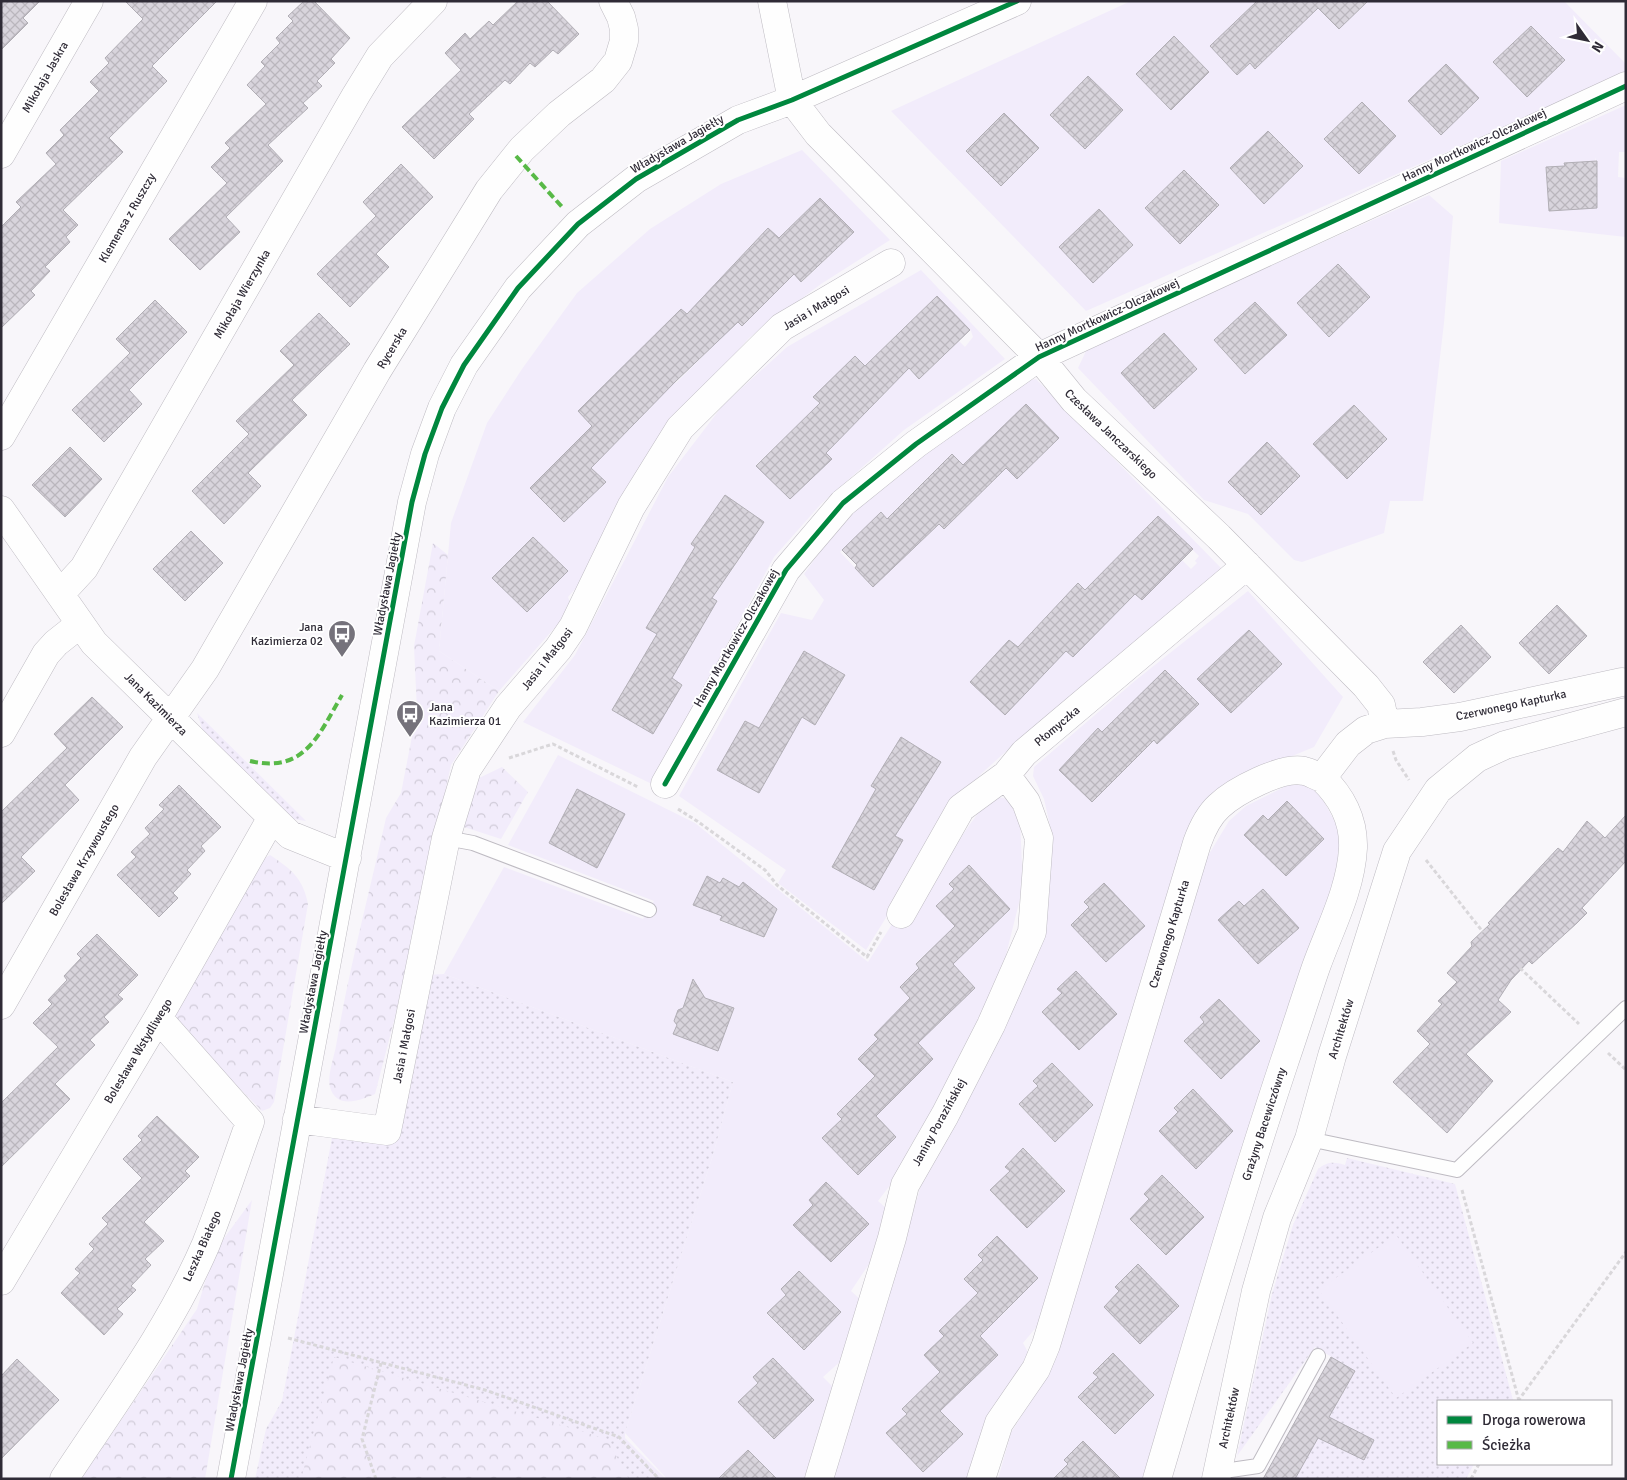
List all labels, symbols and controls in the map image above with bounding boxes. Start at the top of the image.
north arrow [1562,15,1612,65]
text: N [1588,38,1607,56]
street label: Mikołaja Jaskra [19,39,72,116]
street label: Hanny Mortkowicz-Olczakowej [1400,105,1549,185]
street label: Władysława Jagiełły [628,111,727,177]
street label: Klemensa z Ruszczy [96,170,159,266]
street label: Mikołaja Wierzynka [211,247,274,342]
street label: Hanny Mortkowicz-Olczakowej [1033,275,1182,355]
street label: Jasia i Małgosi [780,283,852,334]
street label: Rycerska [374,325,411,372]
street label: Czesława Janczarskiego [1061,386,1160,483]
street label: Władysława Jagiełły [370,531,405,637]
street label: Hanny Mortkowicz-Olczakowej [691,566,782,710]
bus stop icon: Jana Kazimierza 02 [327,619,357,658]
place label: Jana Kazimierza 02 [251,620,323,649]
street label: Jasia i Małgosi [518,625,576,694]
street label: Jana Kazimierza [121,670,190,739]
street label: Czerwonego Kapturka [1455,686,1568,725]
bus stop icon: Jana Kazimierza 01 [395,699,425,738]
place label: Jana Kazimierza 01 [429,700,501,729]
street label: Płomyczka [1031,703,1083,750]
street label: Bolesława Krzywoustego [46,801,123,919]
street label: Czerwonego Kapturka [1146,878,1193,990]
street label: Władysława Jagiełły [296,929,331,1035]
street label: Bolesława Wstydliwego [101,996,176,1107]
street label: Architektów [1325,997,1358,1061]
street label: Jasia i Małgosi [390,1008,419,1084]
street label: Grażyny Bacewiczówny [1239,1065,1290,1183]
street label: Janiny Porazińskiej [909,1076,970,1169]
street label: Leszka Białego [180,1208,225,1284]
street label: Władysława Jagiełły [222,1327,257,1433]
street label: Architektów [1216,1386,1243,1450]
legend [1437,1400,1612,1465]
text: Droga rowerowa [1482,1411,1586,1429]
text: Ścieżka [1482,1435,1531,1454]

